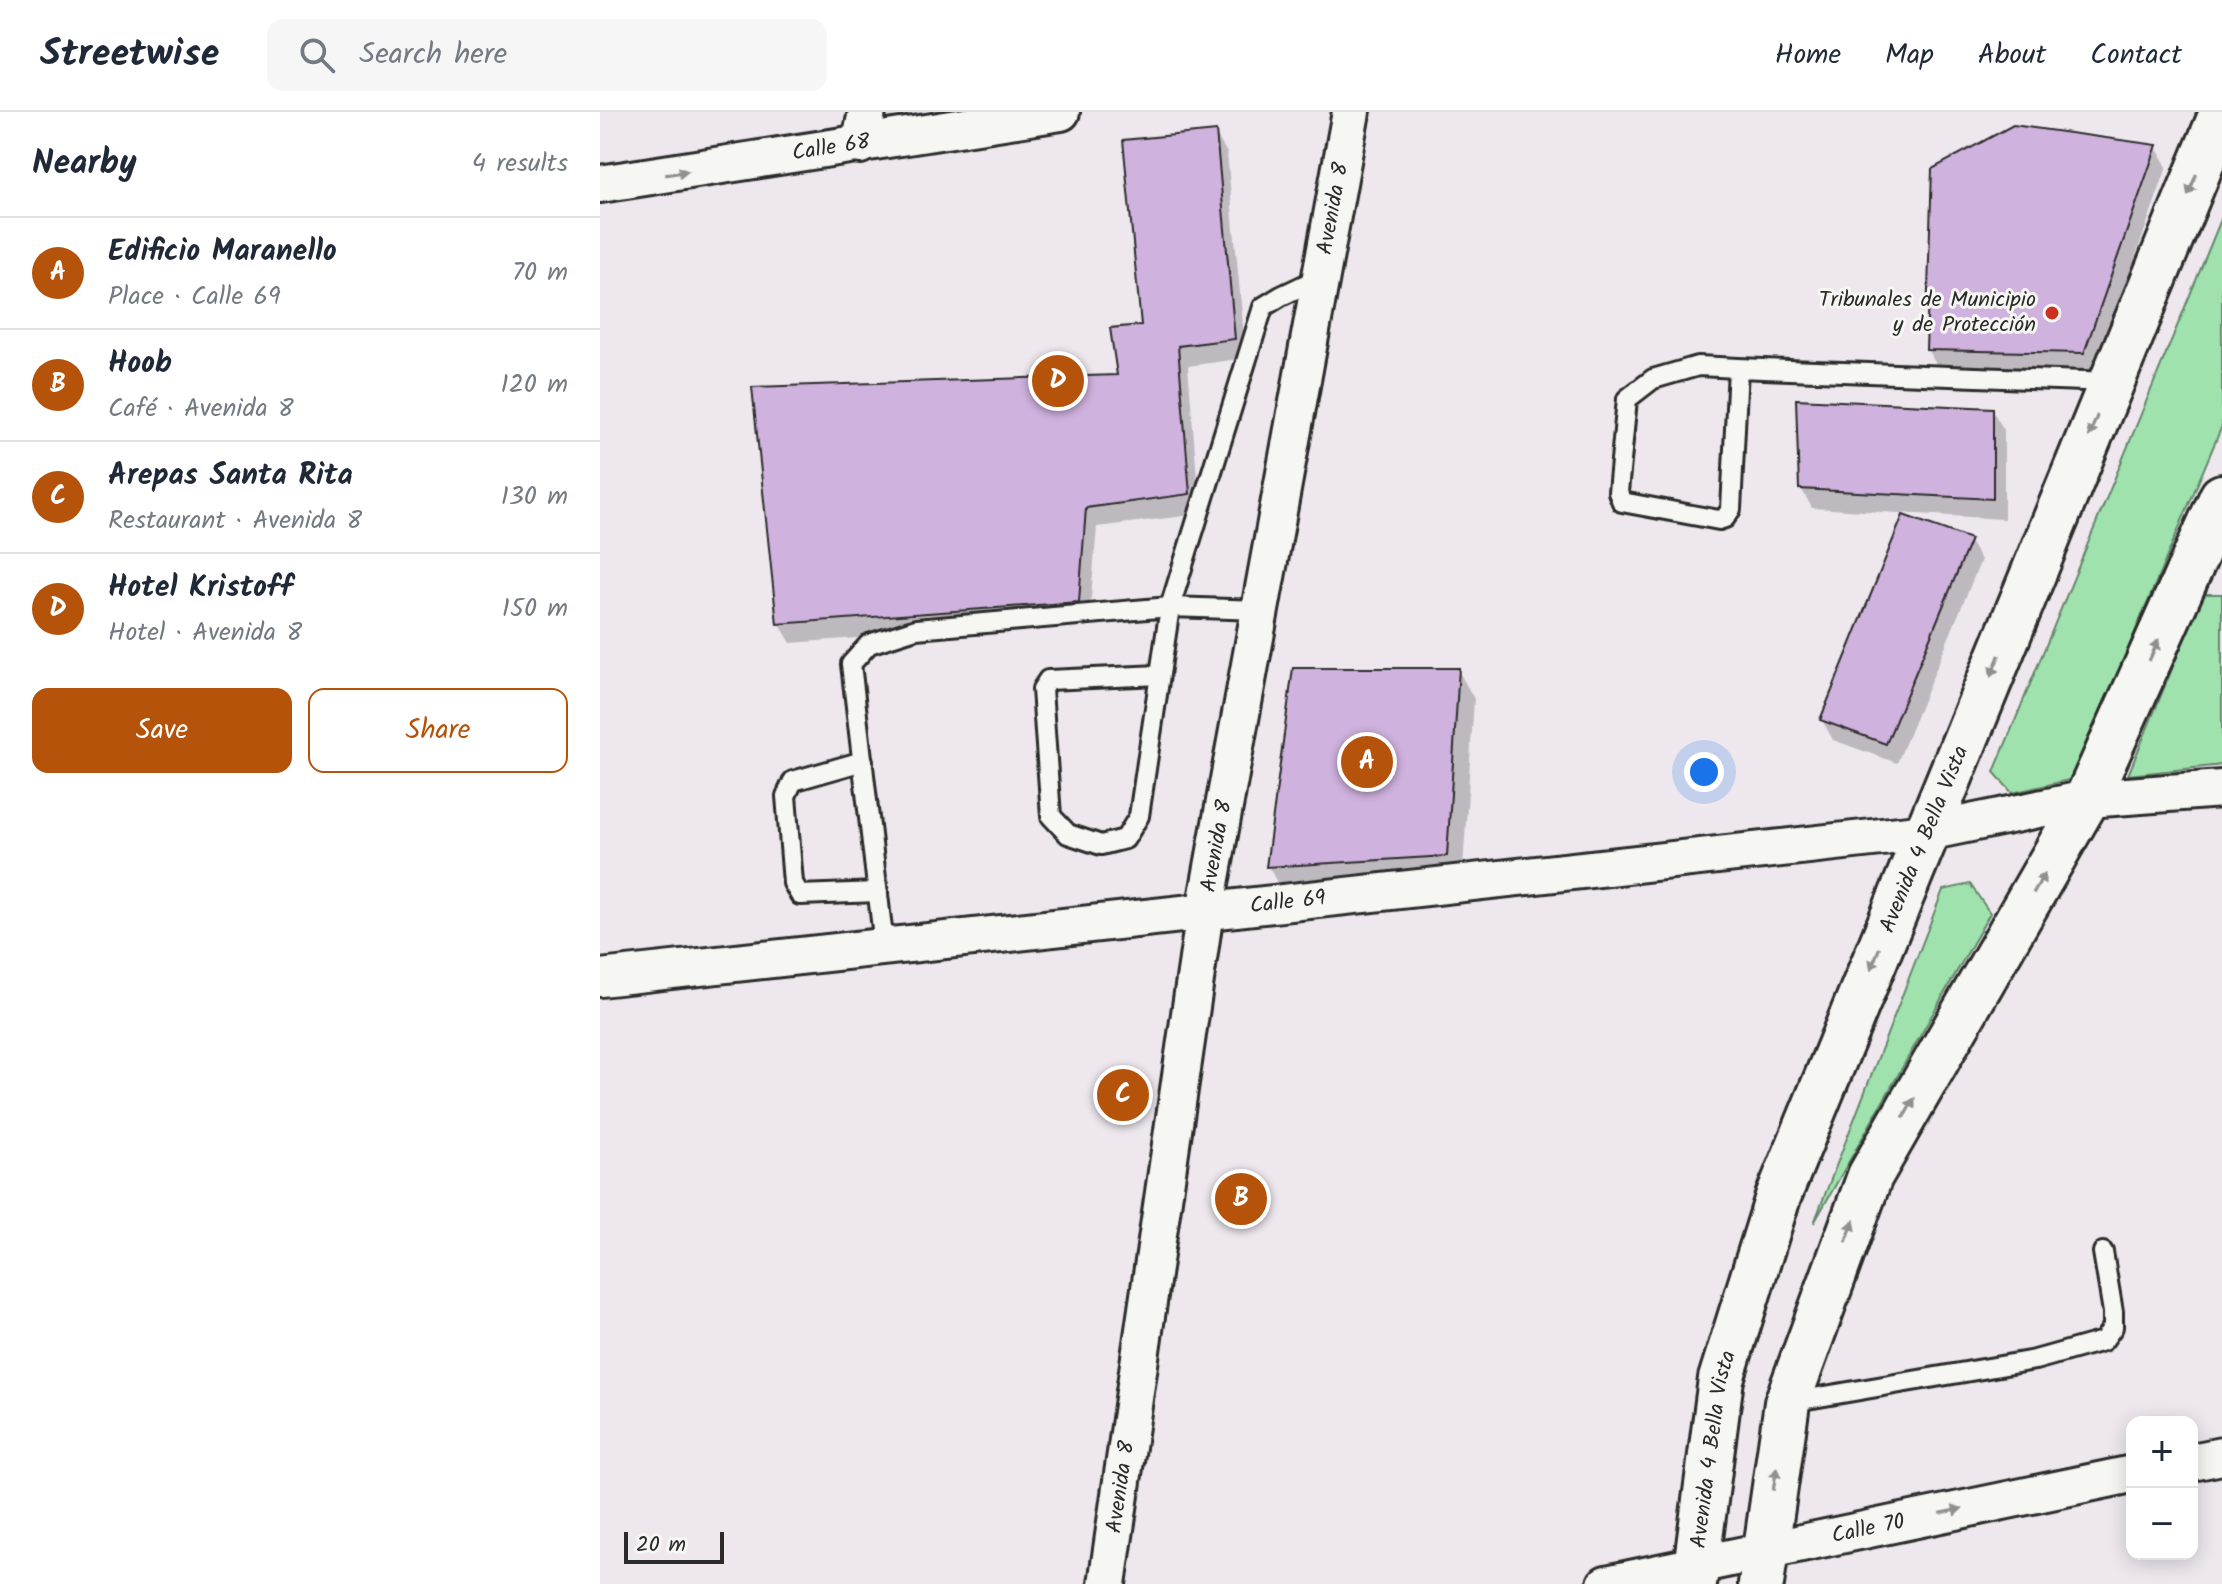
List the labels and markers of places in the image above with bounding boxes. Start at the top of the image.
place label: Tribunales de Municipio y de Protección [1819,283,2036,343]
marker: Tribunales de Municipio y de Protección [2043,304,2061,322]
pin: D [1032,351,1084,411]
pin: A [1341,732,1393,792]
pin: C [1097,1065,1149,1125]
pin: B [1215,1169,1267,1229]

